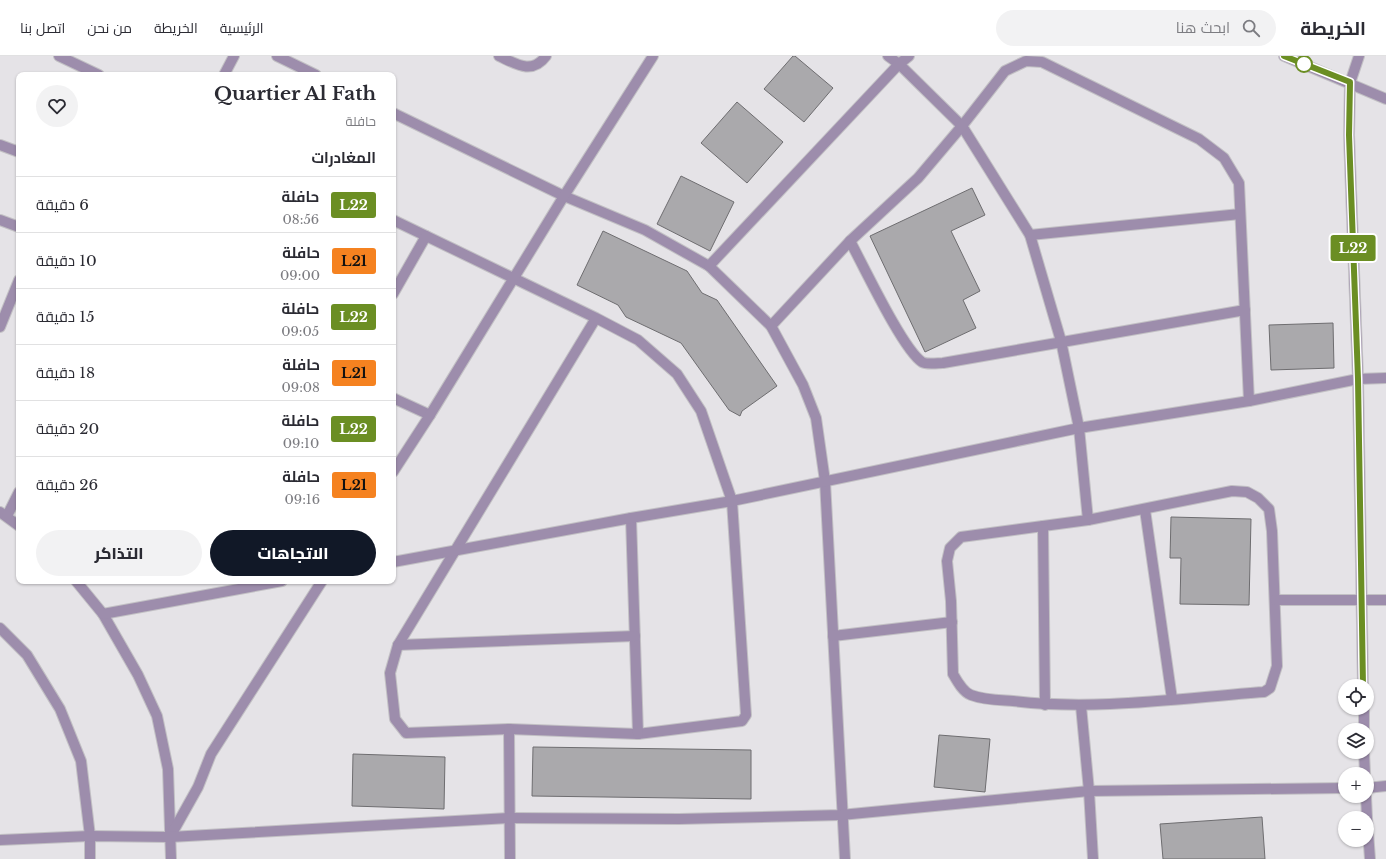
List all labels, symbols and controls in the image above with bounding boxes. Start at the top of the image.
search box [996,10,1276,46]
icon: search [1240,17,1262,39]
text: الخريطة [1300,17,1366,40]
text: ابحث هنا [1176,18,1230,37]
text: اتصل بنا [20,19,65,37]
text: من نحن [87,19,132,37]
text: الخريطة [154,19,198,37]
text: الرئيسية [220,19,264,37]
unlabelled marker [1295,55,1313,73]
text: Quartier Al Fath [214,82,376,105]
button: heart [36,85,78,127]
text: حافلة [346,113,376,130]
text: المغادرات [311,148,376,167]
text: حافلة [281,187,319,206]
text: 6 دقيقة [36,195,89,214]
text: L22 [339,196,368,214]
text: 08:56 [283,211,319,228]
line badge: L22 [1330,235,1376,261]
text: L22 [1339,239,1367,257]
text: حافلة [282,243,320,262]
text: 10 دقيقة [36,251,97,270]
text: L21 [341,252,367,270]
text: 09:00 [280,267,320,284]
text: حافلة [281,299,319,318]
text: 15 دقيقة [36,307,95,326]
text: L22 [339,308,368,326]
text: 09:05 [281,323,319,340]
text: حافلة [282,355,320,374]
text: 18 دقيقة [36,363,95,382]
text: L21 [341,364,367,382]
text: 09:08 [281,379,320,396]
text: حافلة [281,411,319,430]
text: 20 دقيقة [36,419,99,438]
text: L22 [339,420,368,438]
text: 09:10 [283,435,319,452]
text: حافلة [282,467,320,486]
text: 26 دقيقة [36,475,98,494]
text: L21 [341,476,367,494]
text: 09:16 [284,491,320,508]
button: التذاكر [36,530,202,576]
button: الاتجاهات [210,530,376,576]
map controls [1338,679,1374,847]
button: locate [1338,679,1374,715]
button: layers [1338,723,1374,759]
button: + [1338,767,1374,803]
button: − [1338,811,1374,847]

